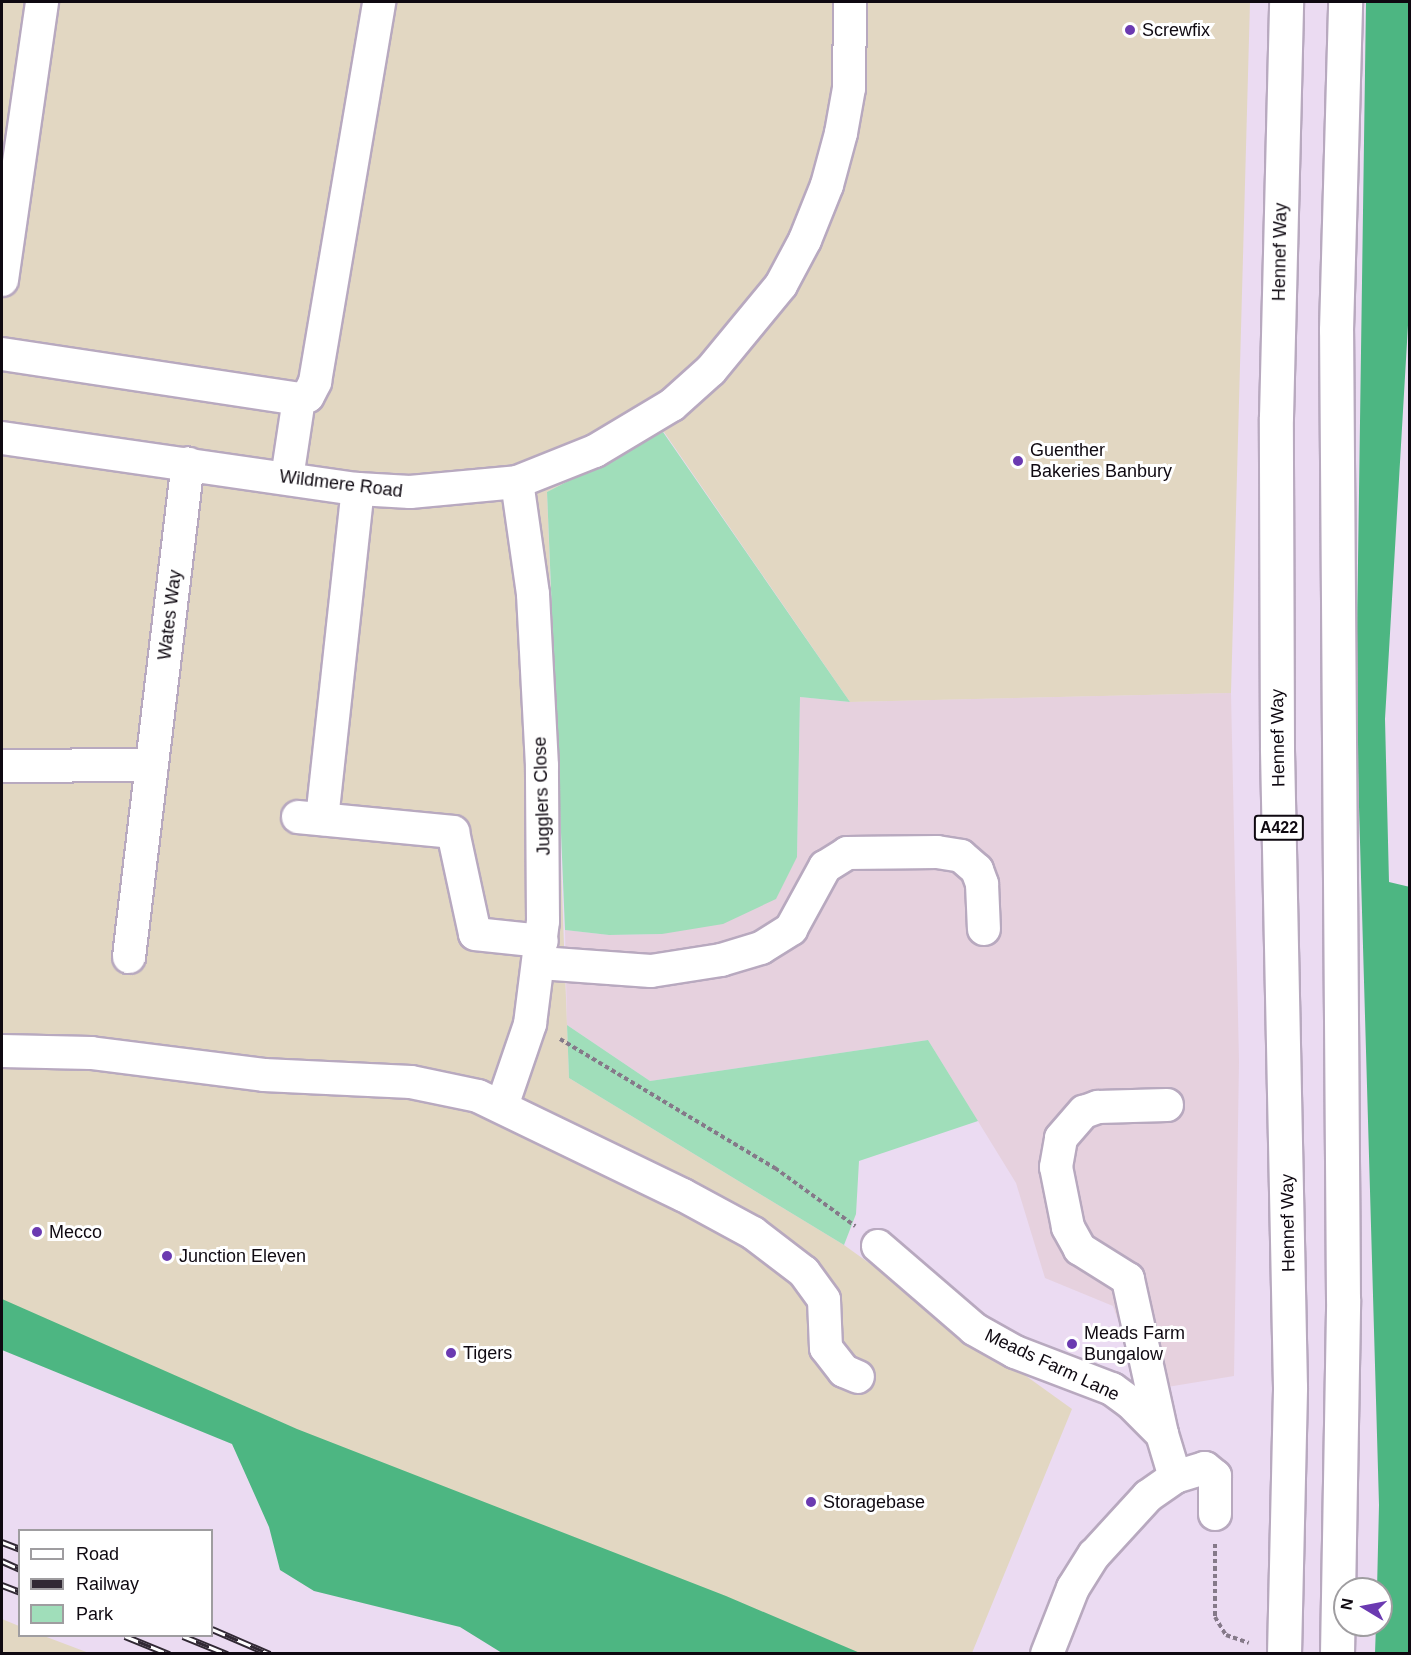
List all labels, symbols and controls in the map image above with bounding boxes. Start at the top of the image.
place label: Screwfix [1142,19,1210,41]
marker: Screwfix [1123,23,1137,37]
street label: Hennef Way [1268,203,1292,301]
place label: Guenther Bakeries Banbury [1030,440,1172,482]
marker: Guenther Bakeries Banbury [1011,454,1025,468]
street label: Wildmere Road [278,466,404,502]
street label: Wates Way [154,569,186,661]
street label: Hennef Way [1266,689,1290,787]
street label: Jugglers Close [529,736,555,856]
road number: A422 [1254,815,1304,841]
street label: Hennef Way [1276,1174,1300,1272]
place label: Mecco [49,1221,102,1243]
marker: Mecco [30,1225,44,1239]
place label: Junction Eleven [179,1245,306,1267]
marker: Junction Eleven [160,1249,174,1263]
place label: Meads Farm Bungalow [1084,1323,1185,1366]
street label: Meads Farm Lane [981,1324,1123,1406]
marker: Meads Farm Bungalow [1065,1337,1079,1351]
place label: Tigers [463,1342,512,1364]
marker: Tigers [444,1346,458,1360]
place label: Storagebase [823,1491,925,1513]
marker: Storagebase [804,1495,818,1509]
legend [18,1529,213,1637]
text: Road [76,1544,119,1564]
text: Railway [76,1574,139,1594]
north arrow [1333,1577,1393,1637]
text: N [1337,1597,1356,1611]
text: Park [76,1604,113,1624]

